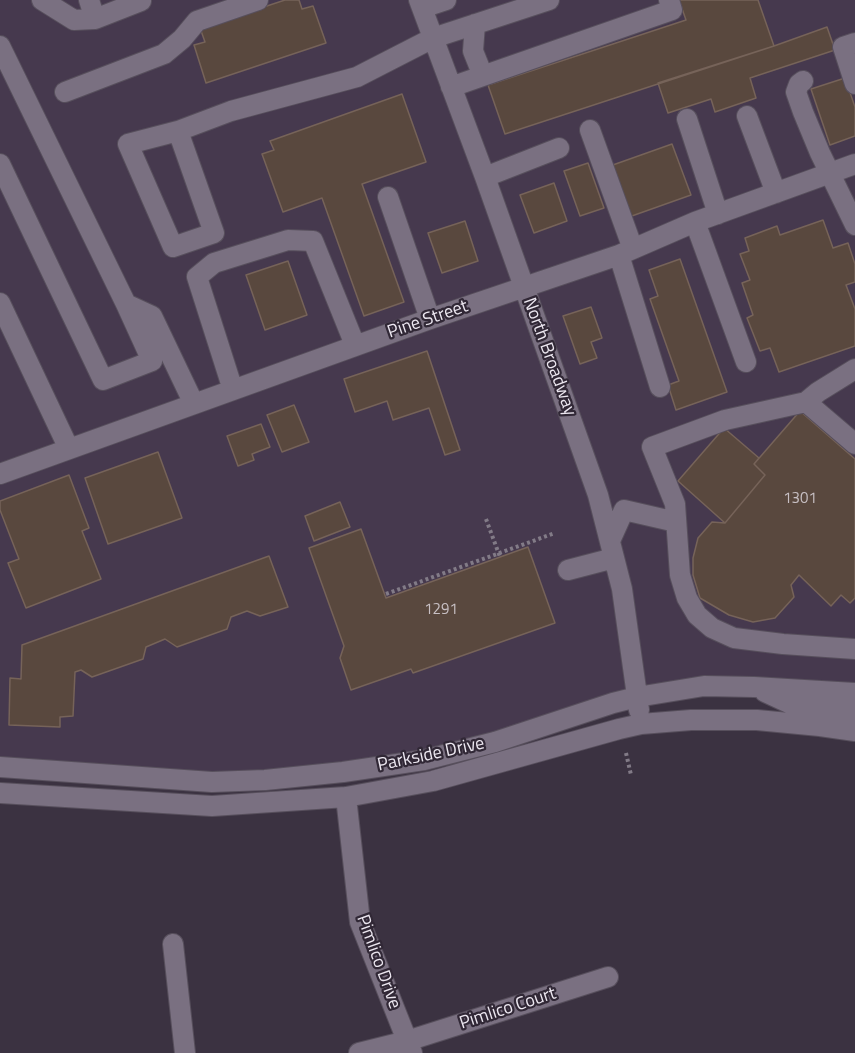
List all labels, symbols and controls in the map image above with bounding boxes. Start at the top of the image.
street label: North Broadway [518,295,580,419]
street label: Pine Street [385,296,471,344]
house number: 1301 [783,490,817,508]
house number: 1291 [424,601,458,619]
street label: Parkside Drive [376,733,486,777]
street label: Pimlico Drive [351,912,405,1012]
street label: Pimlico Court [457,983,559,1035]

